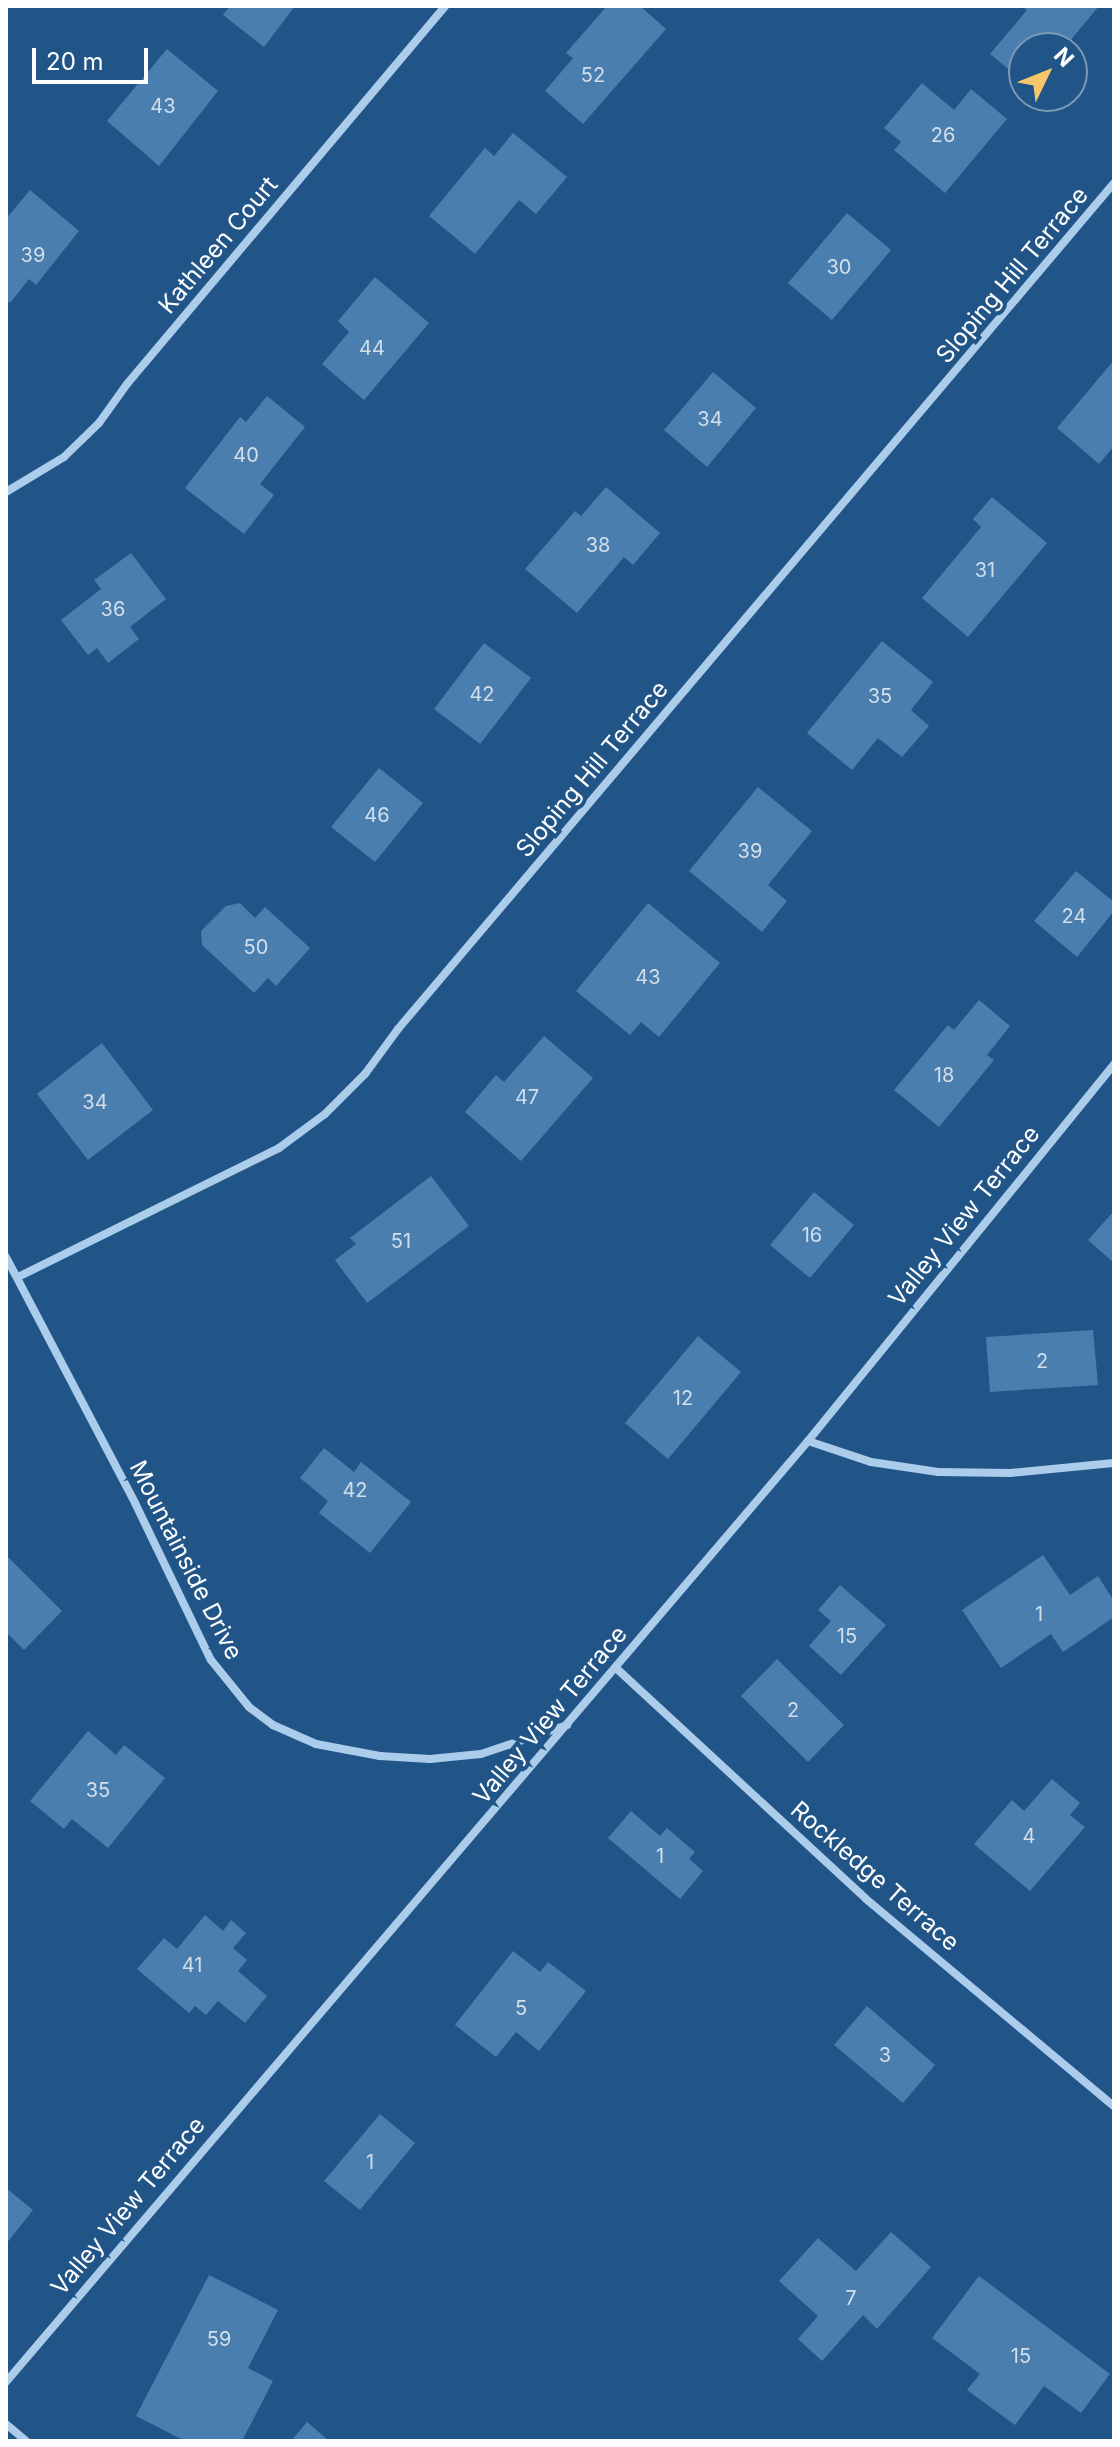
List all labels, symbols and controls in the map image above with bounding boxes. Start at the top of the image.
scale bar [36,32,152,82]
north arrow [1008,32,1088,112]
text: N [1049,42,1079,72]
text: 20 m [46,47,104,76]
house number: 52 [581,63,605,87]
house number: 43 [150,94,176,118]
house number: 26 [931,123,955,147]
street label: Kathleen Court [152,171,284,319]
street label: Sloping Hill Terrace [930,181,1094,369]
house number: 39 [21,243,45,267]
house number: 30 [827,255,851,279]
house number: 44 [359,336,385,360]
house number: 34 [697,407,723,431]
house number: 40 [233,443,259,467]
house number: 38 [586,533,610,557]
house number: 31 [975,558,995,582]
house number: 36 [101,597,125,621]
street label: Sloping Hill Terrace [510,675,674,863]
house number: 42 [469,682,495,706]
house number: 35 [868,684,892,708]
house number: 46 [364,803,390,827]
house number: 39 [738,839,762,863]
house number: 24 [1062,904,1086,928]
house number: 50 [244,935,268,959]
house number: 43 [635,965,661,989]
house number: 18 [934,1063,954,1087]
house number: 47 [515,1085,539,1109]
house number: 34 [82,1090,108,1114]
street label: Valley View Terrace [882,1120,1046,1312]
house number: 16 [802,1223,822,1247]
house number: 51 [391,1229,411,1253]
house number: 2 [1036,1349,1048,1373]
house number: 12 [673,1386,693,1410]
street label: Mountainside Drive [123,1456,249,1664]
house number: 42 [342,1478,368,1502]
house number: 1 [1035,1602,1043,1626]
street label: Valley View Terrace [467,1620,633,1810]
house number: 15 [837,1624,857,1648]
house number: 2 [787,1698,799,1722]
house number: 35 [86,1778,110,1802]
street label: Rockledge Terrace [785,1795,965,1957]
house number: 4 [1023,1824,1035,1848]
house number: 1 [656,1844,664,1868]
house number: 41 [182,1953,202,1977]
house number: 5 [515,1996,527,2020]
house number: 3 [879,2043,891,2067]
street label: Valley View Terrace [45,2111,211,2301]
house number: 1 [366,2150,374,2174]
house number: 7 [845,2286,857,2310]
house number: 59 [207,2327,231,2351]
house number: 15 [1011,2344,1031,2368]

